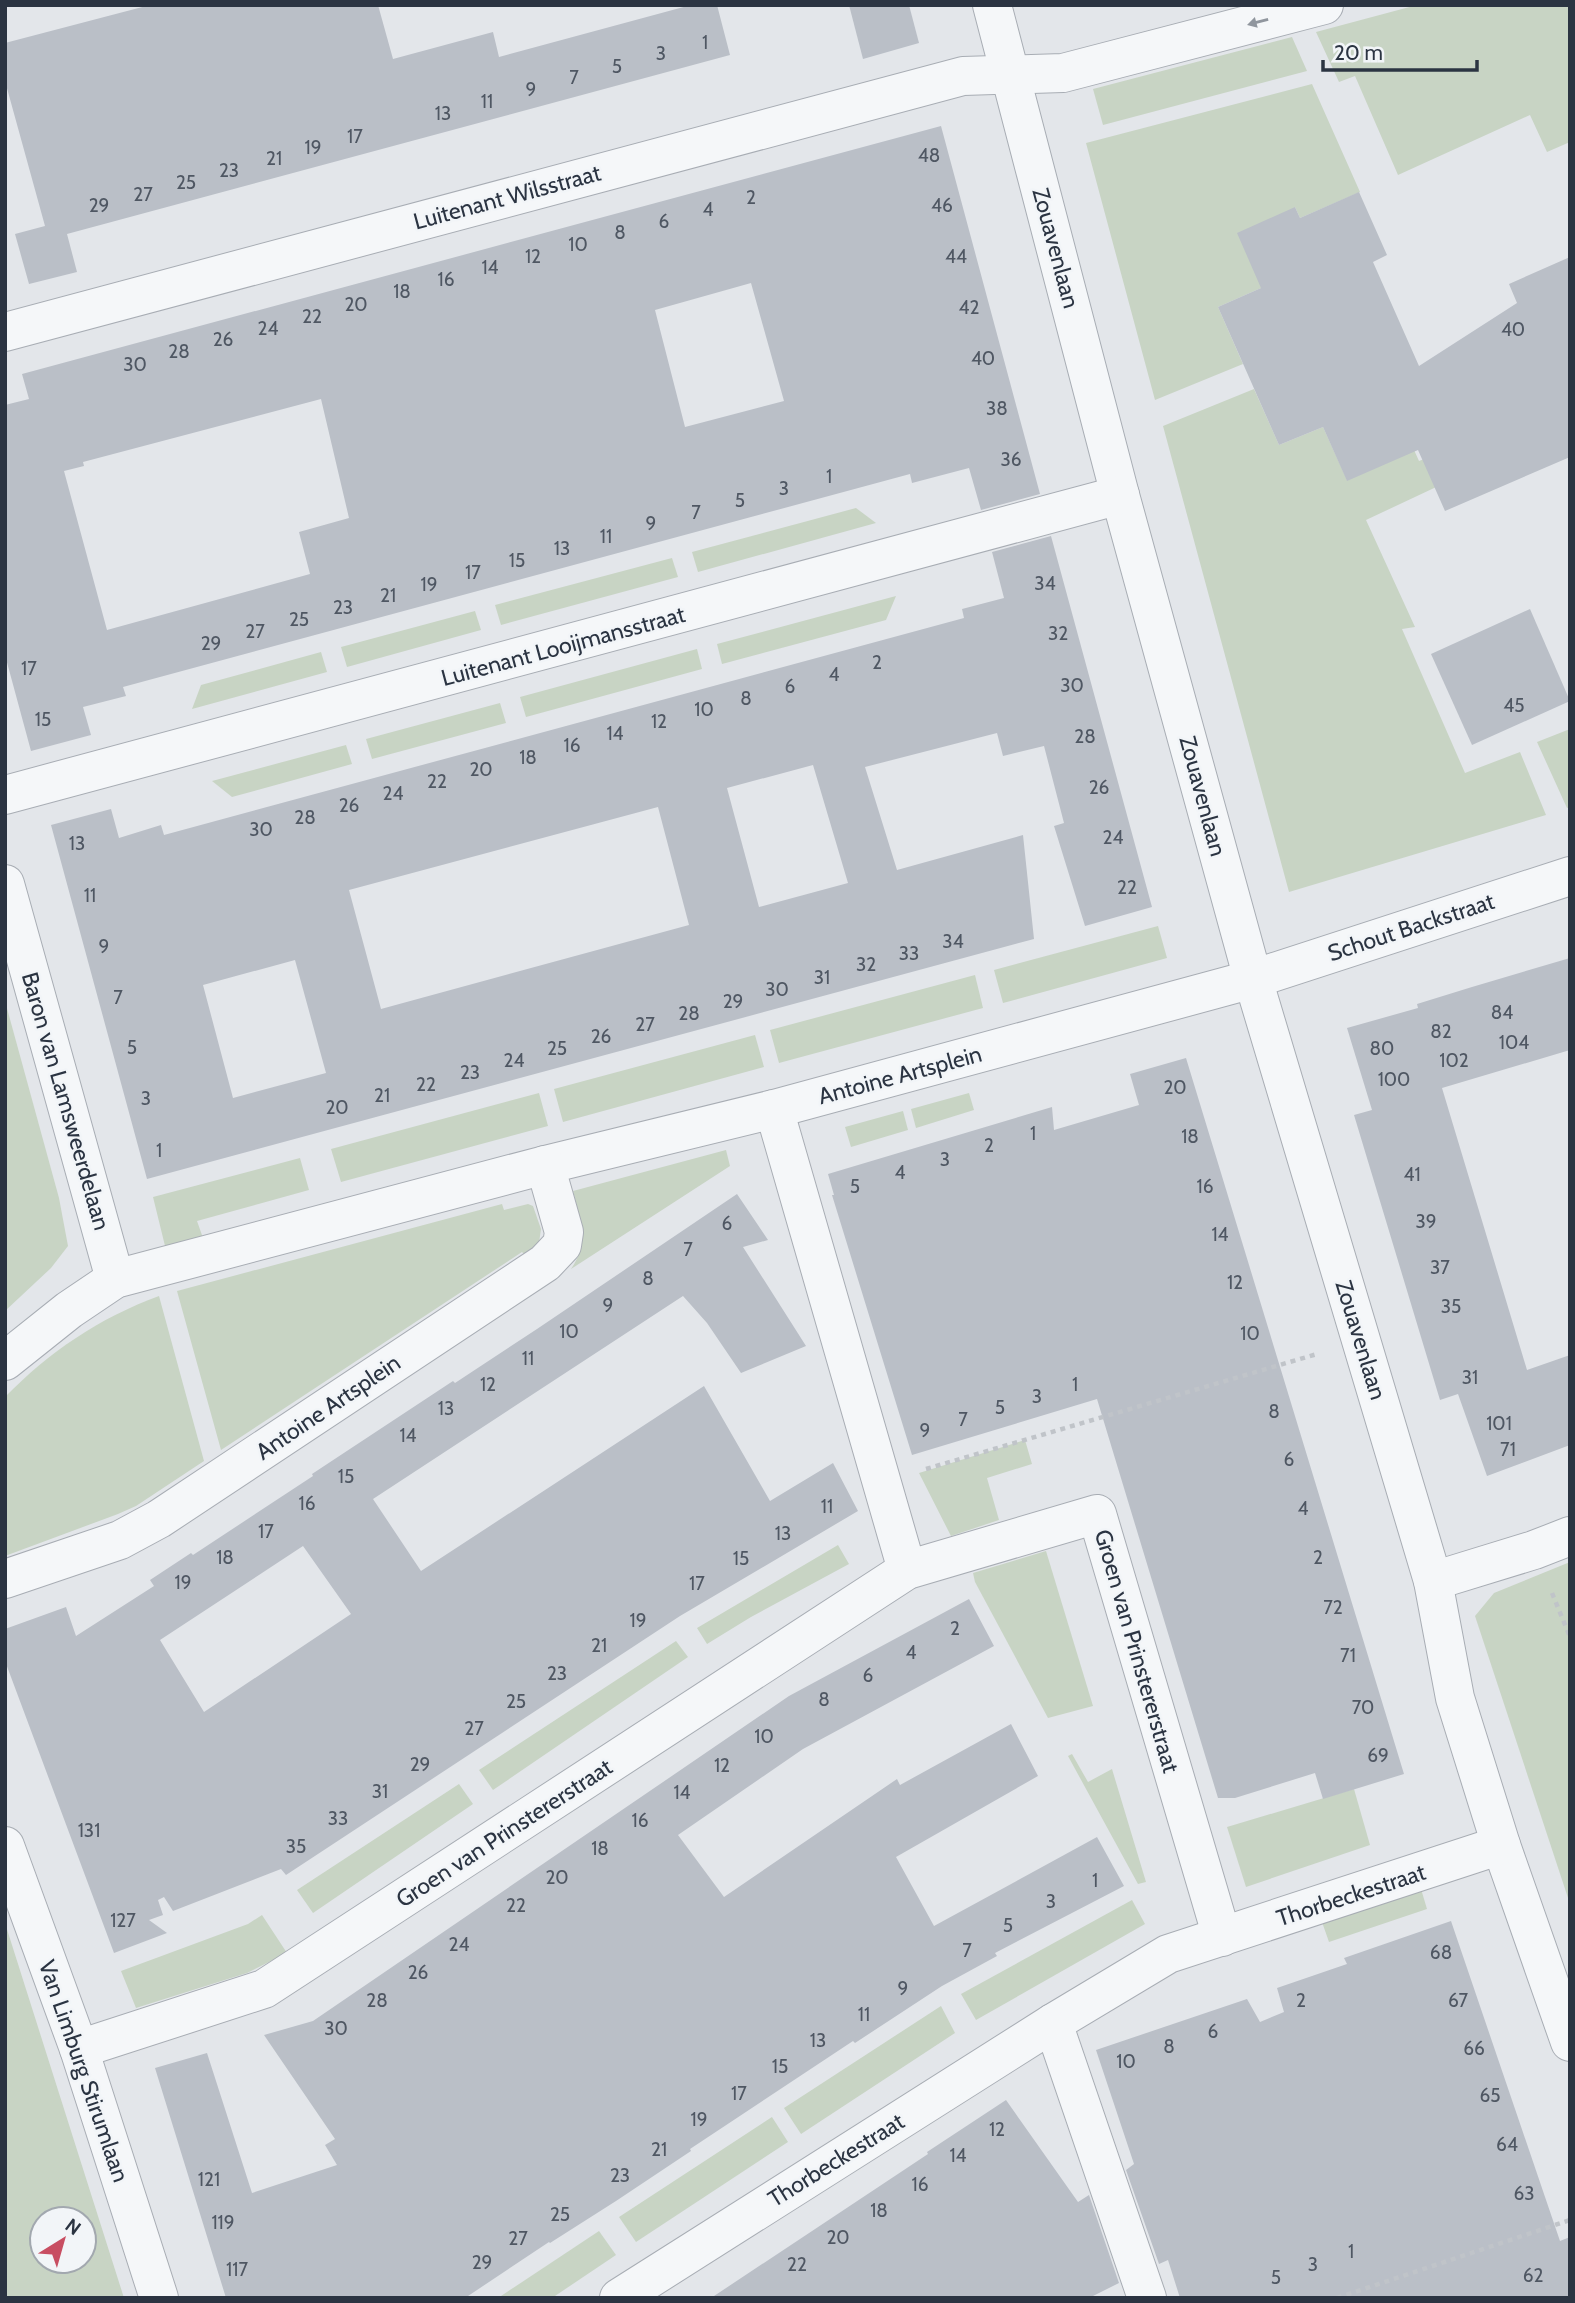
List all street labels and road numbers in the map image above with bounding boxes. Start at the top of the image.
street label: Luitenant Wilsstraat [410,158,604,235]
street label: Zouavenlaan [1027,185,1085,311]
street label: Luitenant Looijmansstraat [438,600,688,692]
street label: Zouavenlaan [1174,733,1232,859]
street label: Schout Backstraat [1324,887,1498,967]
street label: Baron van Lamsweerdelaan [16,969,116,1233]
street label: Antoine Artsplein [815,1040,985,1110]
street label: Zouavenlaan [1330,1277,1392,1403]
street label: Antoine Artsplein [250,1348,406,1466]
street label: Groen van Prinstererstraat [1089,1526,1185,1776]
street label: Groen van Prinstererstraat [391,1753,617,1913]
street label: Thorbeckestraat [1273,1858,1429,1932]
street label: Van Limburg Stirumlaan [33,1956,135,2186]
street label: Thorbeckestraat [763,2107,909,2213]

